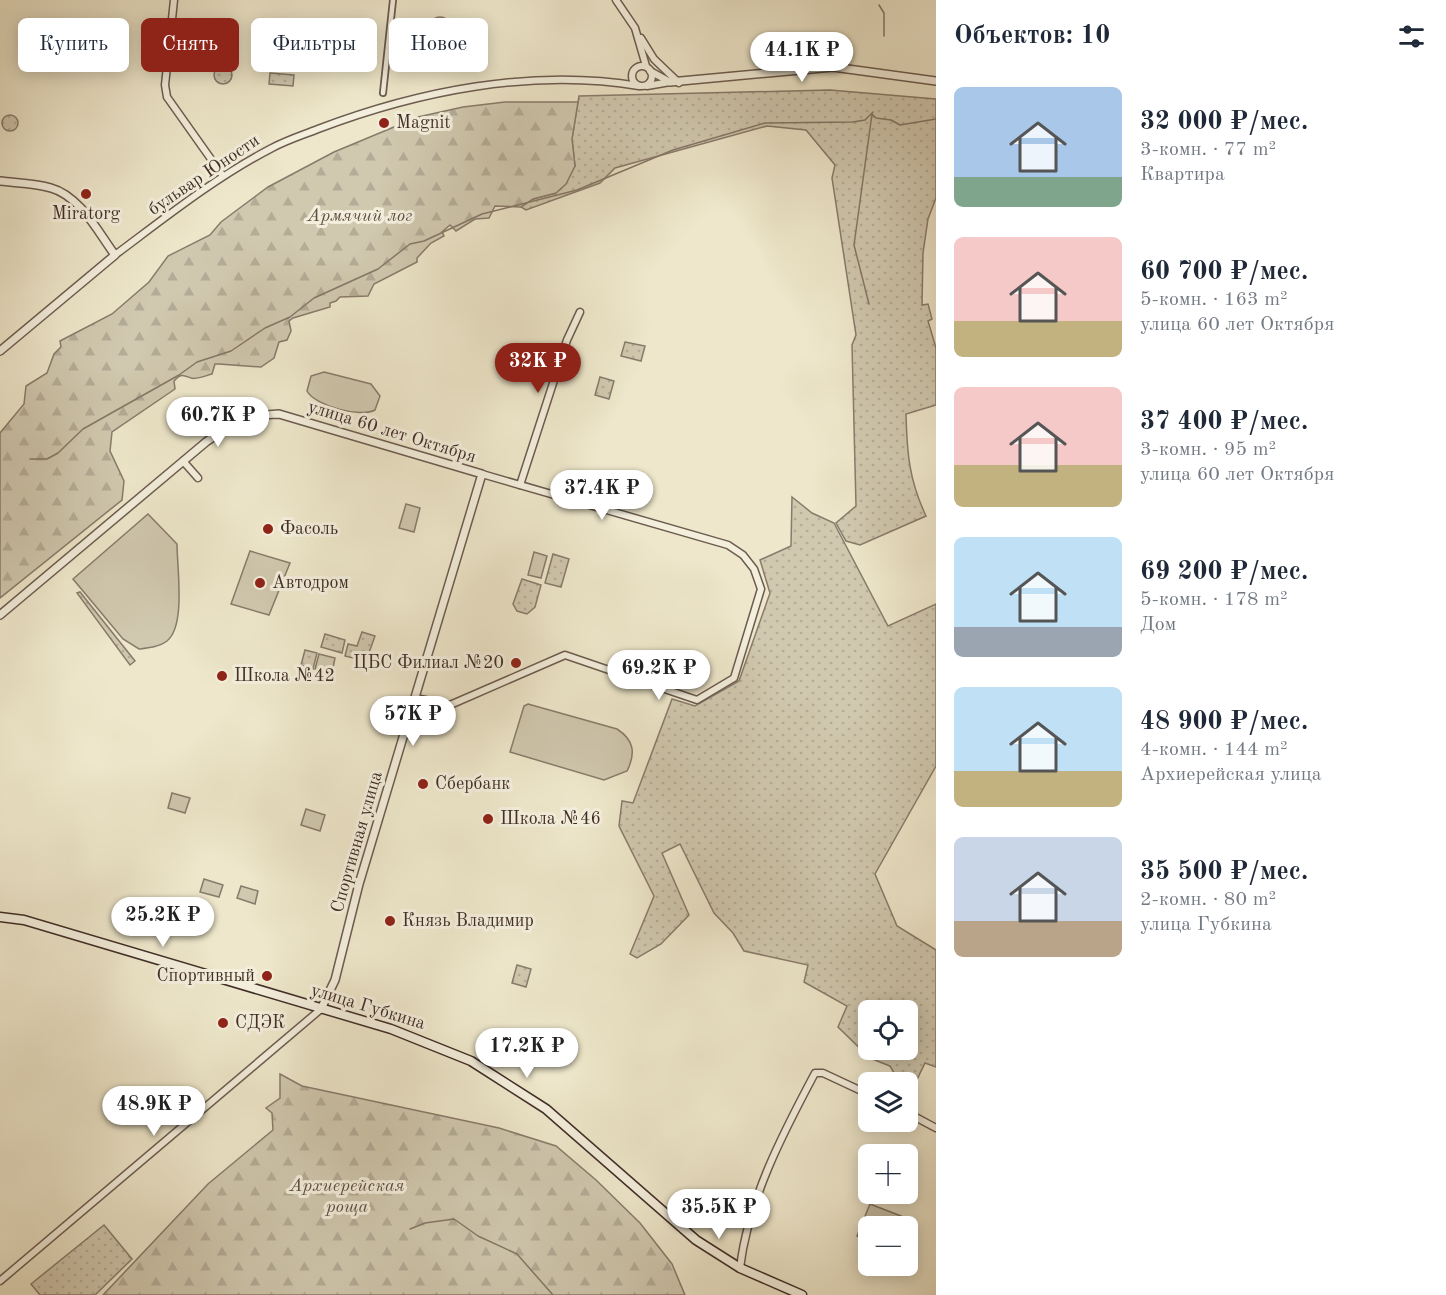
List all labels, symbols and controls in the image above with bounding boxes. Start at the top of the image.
chip: Купить [18,18,129,72]
chip: Снять [141,18,239,72]
chip: Фильтры [251,18,377,72]
chip: Новое [389,18,488,72]
icon: filters [1395,20,1428,53]
text: Объектов: 10 [954,23,1110,49]
pin: 44.1K ₽ [747,32,857,83]
text: 44.1K ₽ [764,41,840,61]
text: 32 000 ₽/мес. [1140,109,1308,135]
icon: home [1002,111,1074,183]
place label: Magnit [396,114,451,132]
marker: Magnit [377,116,391,130]
street label: бульвар Юности [145,131,263,219]
text: 3-комн. · 77 m² [1140,140,1276,160]
text: Квартира [1140,165,1225,185]
marker: Miratorg [79,187,93,201]
place label: Miratorg [52,205,121,223]
park label: Армячий лог [306,207,413,225]
text: 60 700 ₽/мес. [1140,259,1308,285]
icon: home [1002,261,1074,333]
text: 5-комн. · 163 m² [1140,290,1288,310]
text: улица 60 лет Октября [1140,315,1334,335]
pin: 32K ₽ [496,343,580,394]
text: 32K ₽ [509,352,567,372]
pin: 60.7K ₽ [163,397,273,448]
street label: улица 60 лет Октября [306,398,478,466]
text: 60.7K ₽ [180,406,256,426]
text: 37 400 ₽/мес. [1140,409,1308,435]
icon: home [1002,411,1074,483]
text: 3-комн. · 95 m² [1140,440,1276,460]
text: улица 60 лет Октября [1140,465,1334,485]
pin: 37.4K ₽ [547,470,657,521]
text: 37.4K ₽ [564,479,640,499]
place label: Фасоль [280,520,338,538]
marker: Фасоль [261,522,275,536]
text: 69 200 ₽/мес. [1140,559,1308,585]
icon: home [1002,561,1074,633]
place label: Автодром [272,574,349,592]
marker: Автодром [253,576,267,590]
text: 5-комн. · 178 m² [1140,590,1288,610]
text: Дом [1140,615,1176,635]
pin: 69.2K ₽ [604,650,714,701]
place label: ЦБС Филиал №20 [353,654,504,672]
marker: ЦБС Филиал №20 [509,656,523,670]
text: 69.2K ₽ [621,659,697,679]
place label: Школа №42 [234,667,335,685]
marker: Школа №42 [215,669,229,683]
pin: 57K ₽ [371,696,455,747]
text: 57K ₽ [384,705,442,725]
text: 48 900 ₽/мес. [1140,709,1308,735]
icon: home [1002,711,1074,783]
text: 4-комн. · 144 m² [1140,740,1288,760]
text: Архиерейская улица [1140,765,1322,785]
street label: Спортивная улица [328,769,386,915]
place label: Сбербанк [435,775,510,793]
marker: Сбербанк [416,777,430,791]
place label: Школа №46 [500,810,601,828]
marker: Школа №46 [481,812,495,826]
text: 35 500 ₽/мес. [1140,859,1308,885]
icon: home [1002,861,1074,933]
text: 2-комн. · 80 m² [1140,890,1276,910]
pin: 25.2K ₽ [108,897,218,948]
text: 25.2K ₽ [125,906,201,926]
place label: Князь Владимир [402,912,534,930]
marker: Князь Владимир [383,914,397,928]
text: улица Губкина [1140,915,1272,935]
place label: Спортивный [157,967,255,985]
marker: Спортивный [260,969,274,983]
street label: улица Губкина [309,981,428,1033]
map controls [858,1000,918,1276]
button: locate [858,1000,918,1060]
place label: СДЭК [235,1014,285,1032]
marker: СДЭК [216,1016,230,1030]
pin: 17.2K ₽ [472,1028,582,1079]
text: 17.2K ₽ [489,1037,565,1057]
button: layers [858,1072,918,1132]
pin: 48.9K ₽ [99,1086,209,1137]
text: 48.9K ₽ [116,1095,192,1115]
button: + [858,1144,918,1204]
park label: Архиерейская роща [289,1177,405,1216]
pin: 35.5K ₽ [664,1189,774,1240]
text: 35.5K ₽ [681,1198,757,1218]
button: − [858,1216,918,1276]

